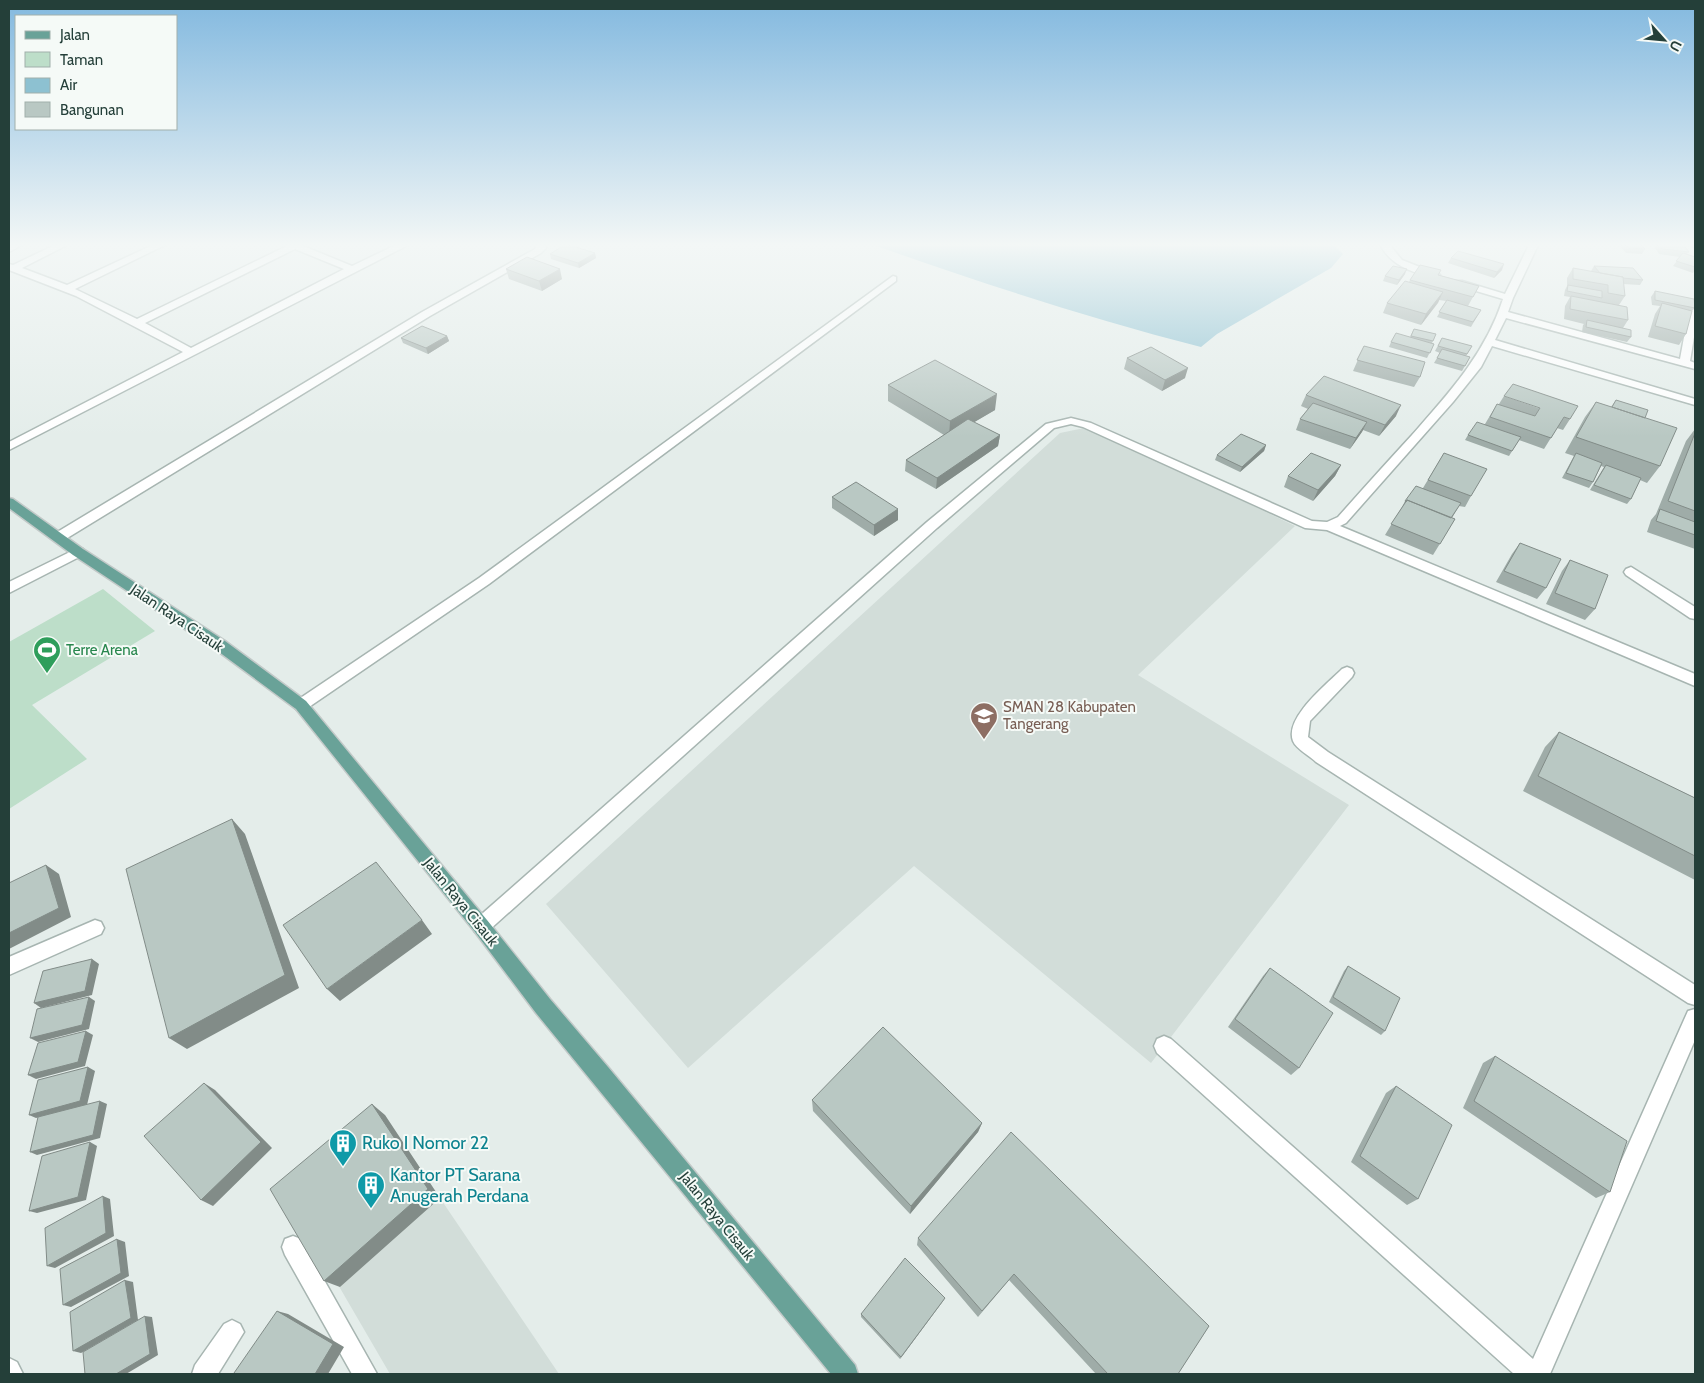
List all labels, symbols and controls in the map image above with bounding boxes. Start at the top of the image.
legend [15,15,178,130]
north arrow [1639,15,1689,65]
text: Jalan [59,26,90,44]
text: U [1665,37,1686,54]
text: Taman [60,51,103,69]
text: Air [60,76,77,94]
text: Bangunan [60,101,124,119]
street label: Jalan Raya Cisauk [126,580,227,656]
sports icon: Terre Arena [32,635,62,674]
place label: Terre Arena [66,641,139,659]
place label: SMAN 28 Kabupaten Tangerang [1003,698,1136,733]
school or university icon: SMAN 28 Kabupaten Tangerang [969,701,999,740]
street label: Jalan Raya Cisauk [419,854,502,950]
building icon: Ruko I Nomor 22 [328,1128,358,1167]
place label: Ruko I Nomor 22 [362,1132,489,1154]
place label: Kantor PT Sarana Anugerah Perdana [390,1164,529,1207]
street label: Jalan Raya Cisauk [675,1168,758,1264]
building icon: Kantor PT Sarana Anugerah Perdana [356,1170,386,1209]

